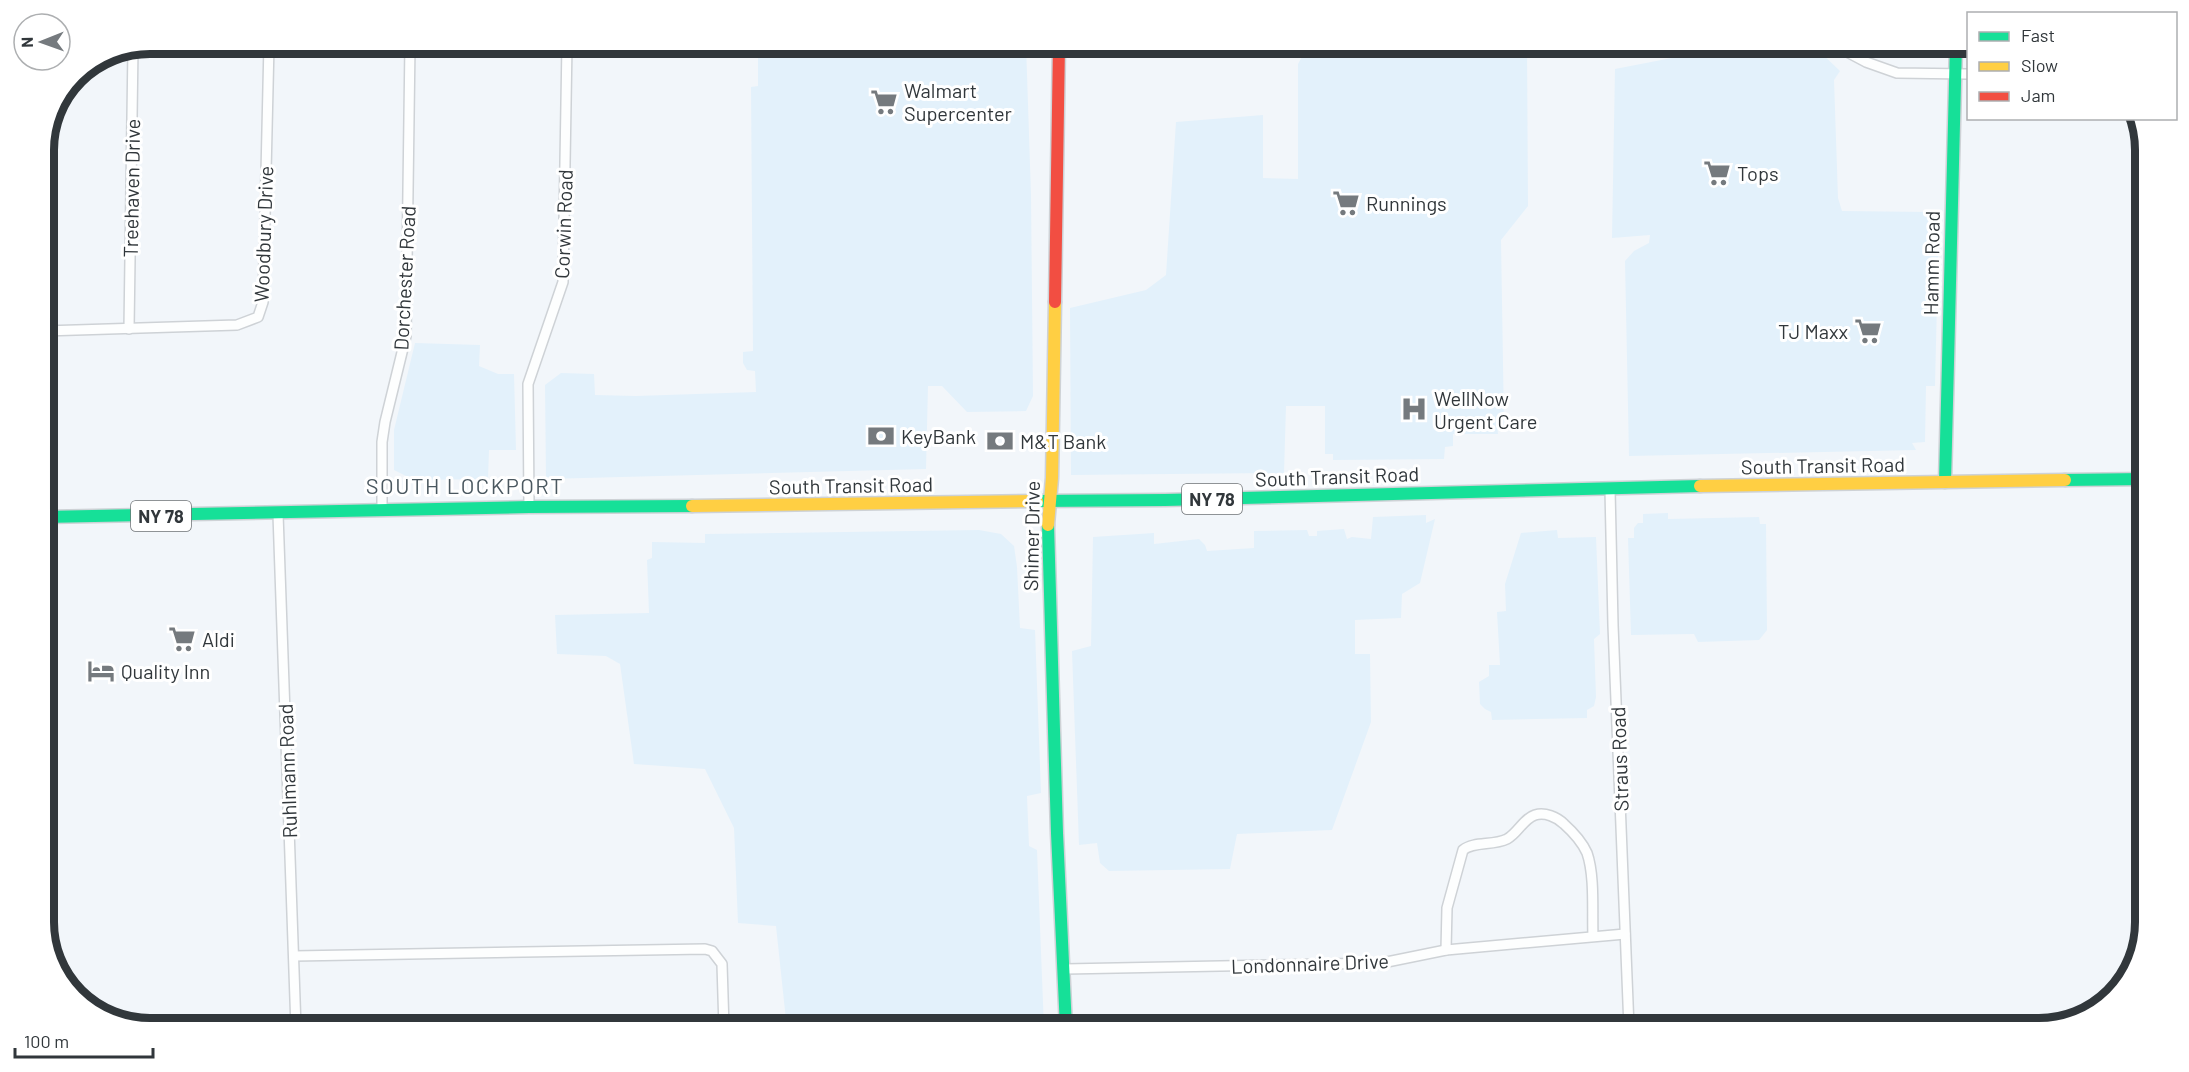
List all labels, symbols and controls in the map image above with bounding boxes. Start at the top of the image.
north arrow [12,12,72,72]
legend [1967,12,2177,120]
text: Fast [2021,24,2055,46]
text: N [17,37,36,48]
text: Slow [2021,54,2058,76]
place label: Walmart Supercenter [904,78,1012,125]
text: Jam [2021,84,2055,106]
supermarket icon: Walmart Supercenter [869,87,899,117]
street label: Treehaven Drive [118,118,144,258]
supermarket icon: Tops [1702,158,1732,188]
place label: Tops [1737,161,1779,185]
street label: Woodbury Drive [249,165,277,303]
street label: Corwin Road [549,169,577,279]
supermarket icon: Runnings [1331,188,1361,218]
place label: Runnings [1366,191,1447,215]
street label: Dorchester Road [388,205,420,351]
street label: Hamm Road [1918,210,1944,316]
supermarket icon: TJ Maxx [1853,316,1883,346]
place label: TJ Maxx [1778,319,1848,343]
place label: WellNow Urgent Care [1434,386,1537,433]
hospital icon: WellNow Urgent Care [1399,394,1429,424]
bank icon: KeyBank [866,421,896,451]
place label: KeyBank [901,424,976,448]
bank icon: M&T Bank [985,426,1015,456]
place label: M&T Bank [1020,429,1106,453]
street label: South Transit Road [1741,452,1905,478]
street label: South Transit Road [1255,461,1419,491]
district label: SOUTH LOCKPORT [366,472,564,498]
street label: South Transit Road [769,472,933,498]
street label: Shimer Drive [1018,481,1044,591]
road number: NY 78 [1182,484,1242,514]
road number: NY 78 [131,501,191,531]
supermarket icon: Aldi [167,624,197,654]
place label: Aldi [202,627,235,651]
hotel icon: Quality Inn [86,656,116,686]
place label: Quality Inn [121,659,210,683]
street label: Ruhlmann Road [273,703,301,839]
street label: Straus Road [1605,706,1633,812]
street label: Londonnaire Drive [1231,948,1389,978]
scale bar [15,1021,153,1059]
text: 100 m [24,1030,69,1052]

